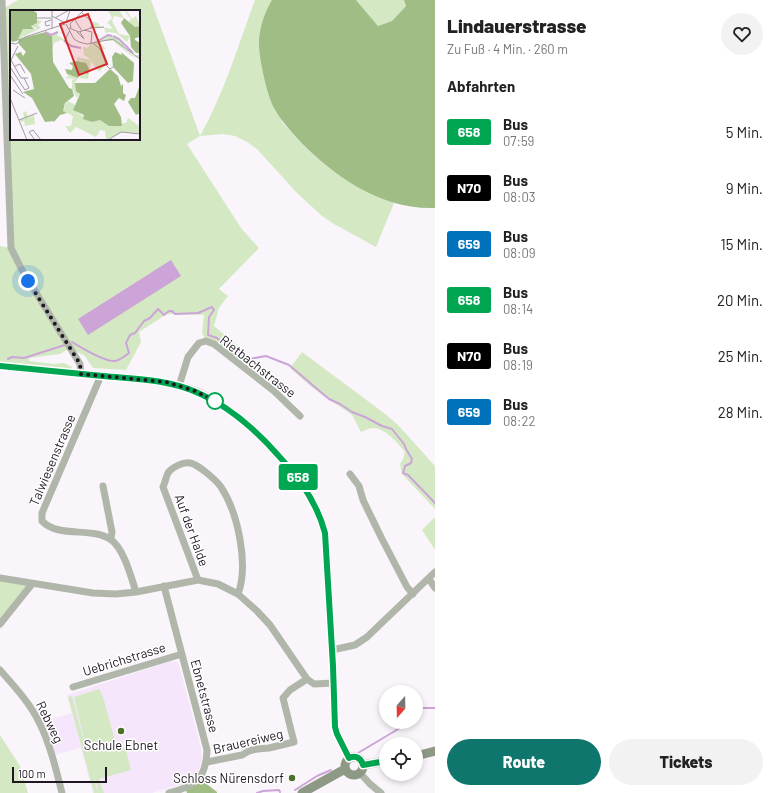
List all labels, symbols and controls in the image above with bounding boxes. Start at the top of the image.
inset map [10,10,140,140]
button: heart [721,13,763,55]
text: Lindauerstrasse [447,14,587,37]
text: Zu Fuß · 4 Min. · 260 m [447,41,568,57]
text: Abfahrten [447,77,515,95]
text: Bus [503,115,528,133]
text: 658 [458,123,480,140]
text: 5 Min. [726,123,763,141]
text: 07:59 [503,133,534,149]
text: Bus [503,171,528,189]
text: N70 [457,179,481,196]
text: 9 Min. [726,179,763,197]
text: 08:03 [503,189,536,205]
text: Bus [503,227,528,245]
text: 659 [458,235,480,252]
text: 15 Min. [721,235,763,253]
text: 08:09 [503,245,536,261]
your location [18,271,38,291]
text: Bus [503,283,528,301]
text: 658 [458,291,480,308]
text: 20 Min. [717,291,763,309]
text: 08:14 [503,301,533,317]
street label: Rietbachstrasse [217,331,299,401]
text: Bus [503,339,528,357]
text: N70 [457,347,481,364]
text: 25 Min. [718,347,763,365]
text: 08:19 [503,357,533,373]
unlabelled marker [206,392,224,410]
text: Bus [503,395,528,413]
text: 659 [458,403,480,420]
text: 28 Min. [718,403,763,421]
street label: Talwiesenstrasse [25,412,79,508]
text: 08:22 [503,413,535,429]
line badge: 658 [275,464,321,490]
text: 658 [287,468,309,485]
street label: Auf der Halde [172,492,212,568]
street label: Uebrichstrasse [81,639,167,679]
street label: Ebnetstrasse [188,658,222,734]
north arrow [379,685,423,729]
map controls [379,685,423,781]
street label: Rebweg [33,698,67,746]
street label: Brauereiweg [211,725,285,757]
marker: Schule Ebnet [116,726,126,736]
place label: Schule Ebnet [84,737,158,753]
button: locate [379,737,423,781]
button: Route [447,739,601,785]
button: Tickets [609,739,763,785]
scale bar [12,765,107,784]
text: 100 m [18,767,46,780]
place label: Schloss Nürensdorf [173,770,284,786]
marker: Schloss Nürensdorf [287,773,297,783]

